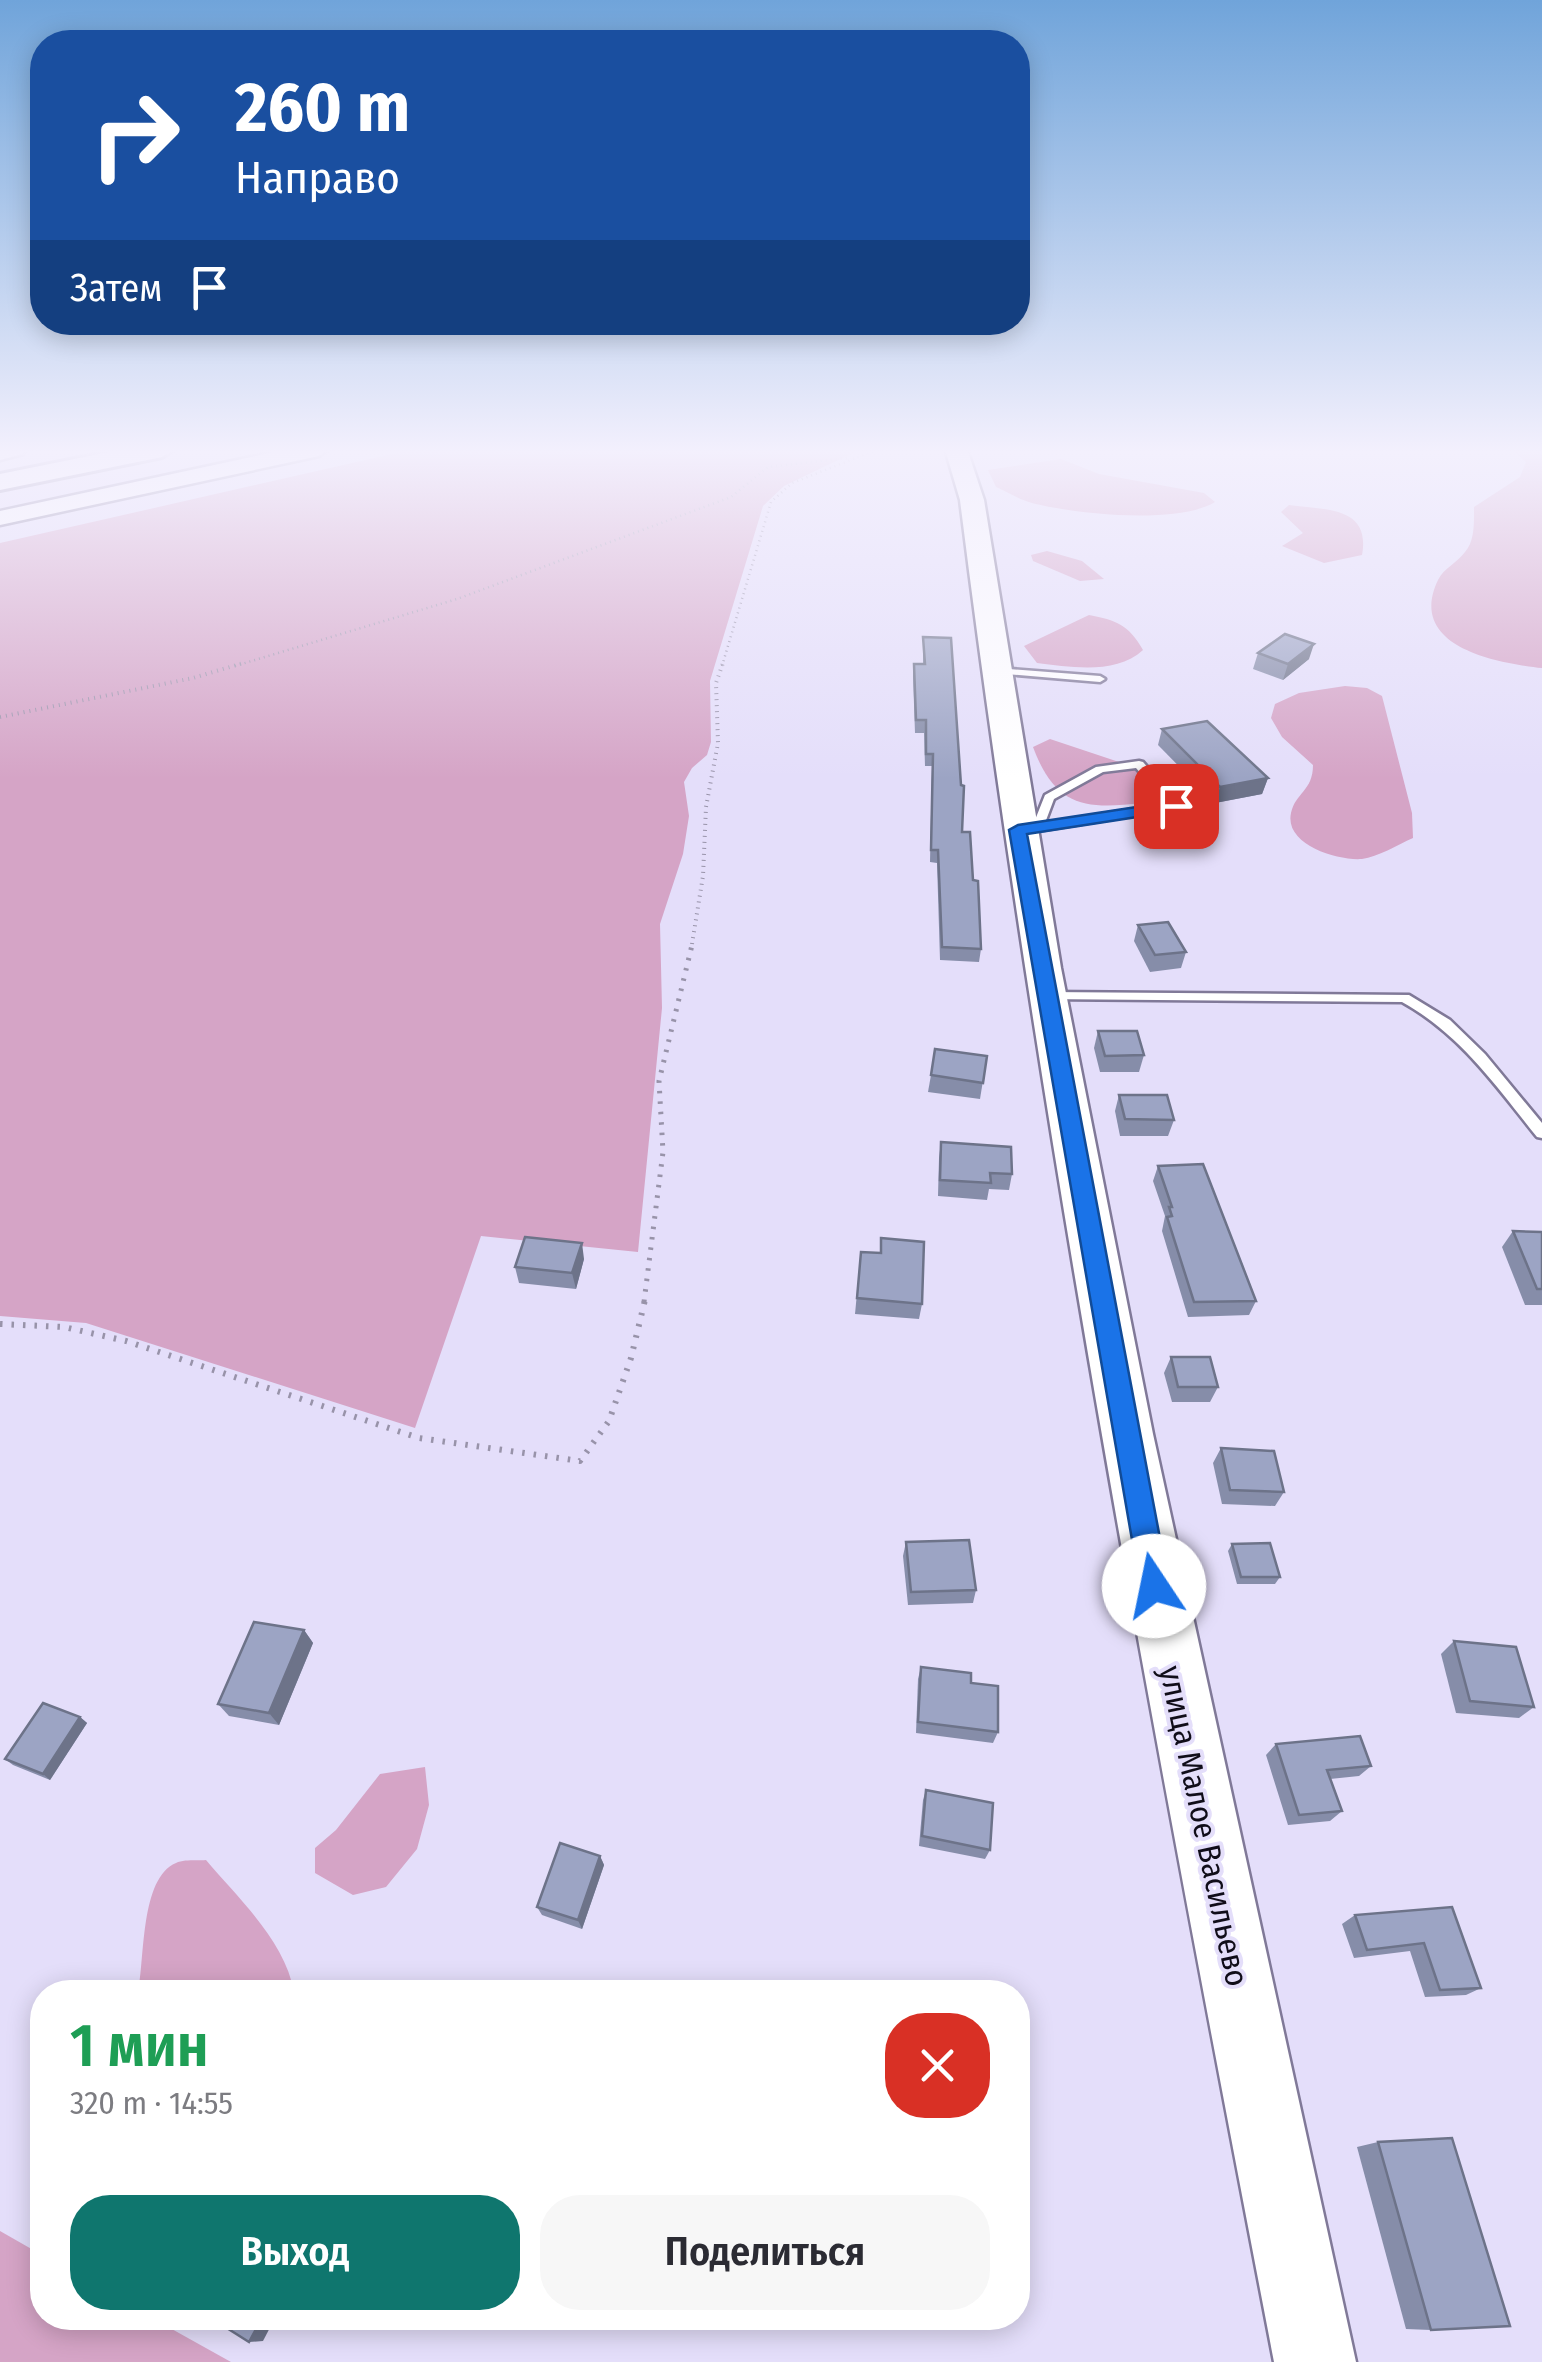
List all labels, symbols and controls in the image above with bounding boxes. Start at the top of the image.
text: 260 m [235,66,410,150]
icon: right [70,70,200,200]
text: Направо [235,151,400,205]
icon: arrive [182,260,237,315]
text: Затем [70,265,162,311]
pin [1134,764,1219,849]
icon: arrive [1149,779,1204,834]
position arrow [1102,1534,1206,1638]
street label: улица Малое Васильево [1151,1662,1257,1990]
text: 1 мин [70,2010,209,2082]
button: close [885,2013,990,2118]
text: 320 m · 14:55 [70,2084,233,2122]
button: Выход [70,2195,520,2310]
button: Поделиться [540,2195,990,2310]

